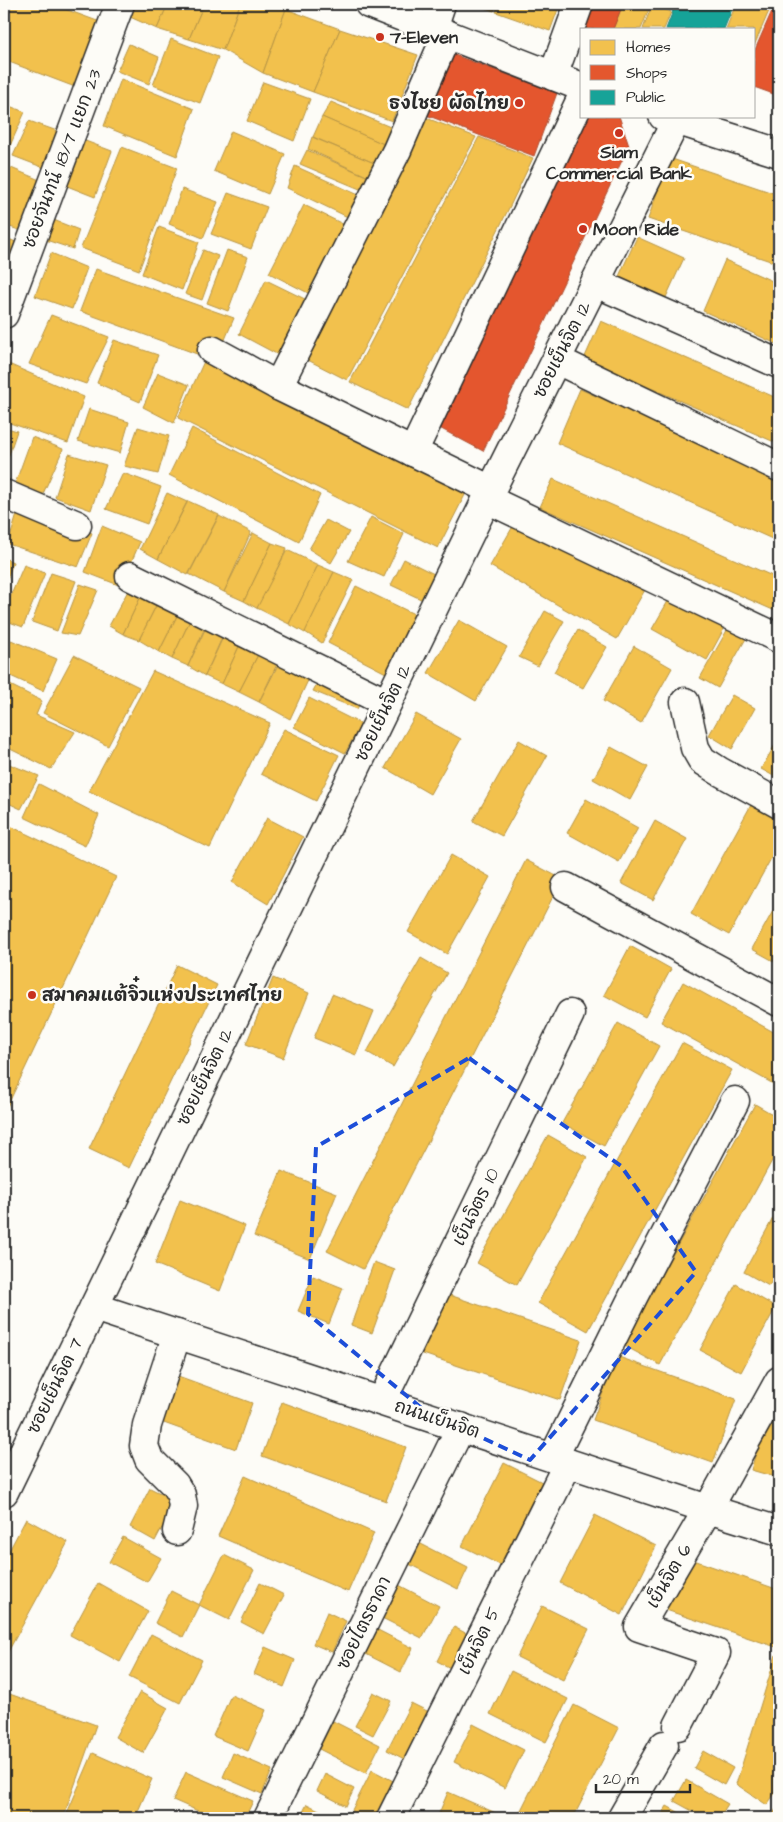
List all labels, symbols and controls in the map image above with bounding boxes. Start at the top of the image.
place label: 7-Eleven [389,25,458,50]
legend [580,28,756,118]
marker: 7-Eleven [374,31,386,43]
text: Homes [626,37,671,58]
text: Shops [626,63,668,84]
street label: ซอยจันทน์ 18/7 แยก 23 [15,65,108,252]
text: Public [626,87,666,108]
place label: ธงไชย ผัดไทย [389,91,509,116]
marker: ธงไชย ผัดไทย [513,97,525,109]
marker: Siam Commercial Bank [613,127,625,139]
place label: Siam Commercial Bank [546,140,693,186]
place label: Moon Ride [593,217,679,242]
marker: Moon Ride [577,223,589,235]
street label: ซอยเย็นจิต 12 [526,296,597,403]
street label: ซอยเย็นจิต 12 [348,659,418,766]
place label: สมาคมแต้จิ๋วแห่งประเทศไทย [42,976,282,1008]
marker: สมาคมแต้จิ๋วแห่งประเทศไทย [26,989,38,1001]
street label: ซอยเย็นจิต 12 [170,1023,240,1130]
street label: เย็นจิตร 10 [445,1163,506,1250]
street label: ซอยเย็นจิต 7 [20,1333,89,1438]
street label: ถนนเย็นจิต [391,1392,483,1445]
street label: เย็นจิต 6 [640,1538,698,1613]
street label: ซอยไตรธาดา [330,1572,397,1674]
street label: เย็นจิต 5 [451,1602,506,1679]
scale bar [596,1762,689,1794]
text: 20 m [603,1769,639,1790]

